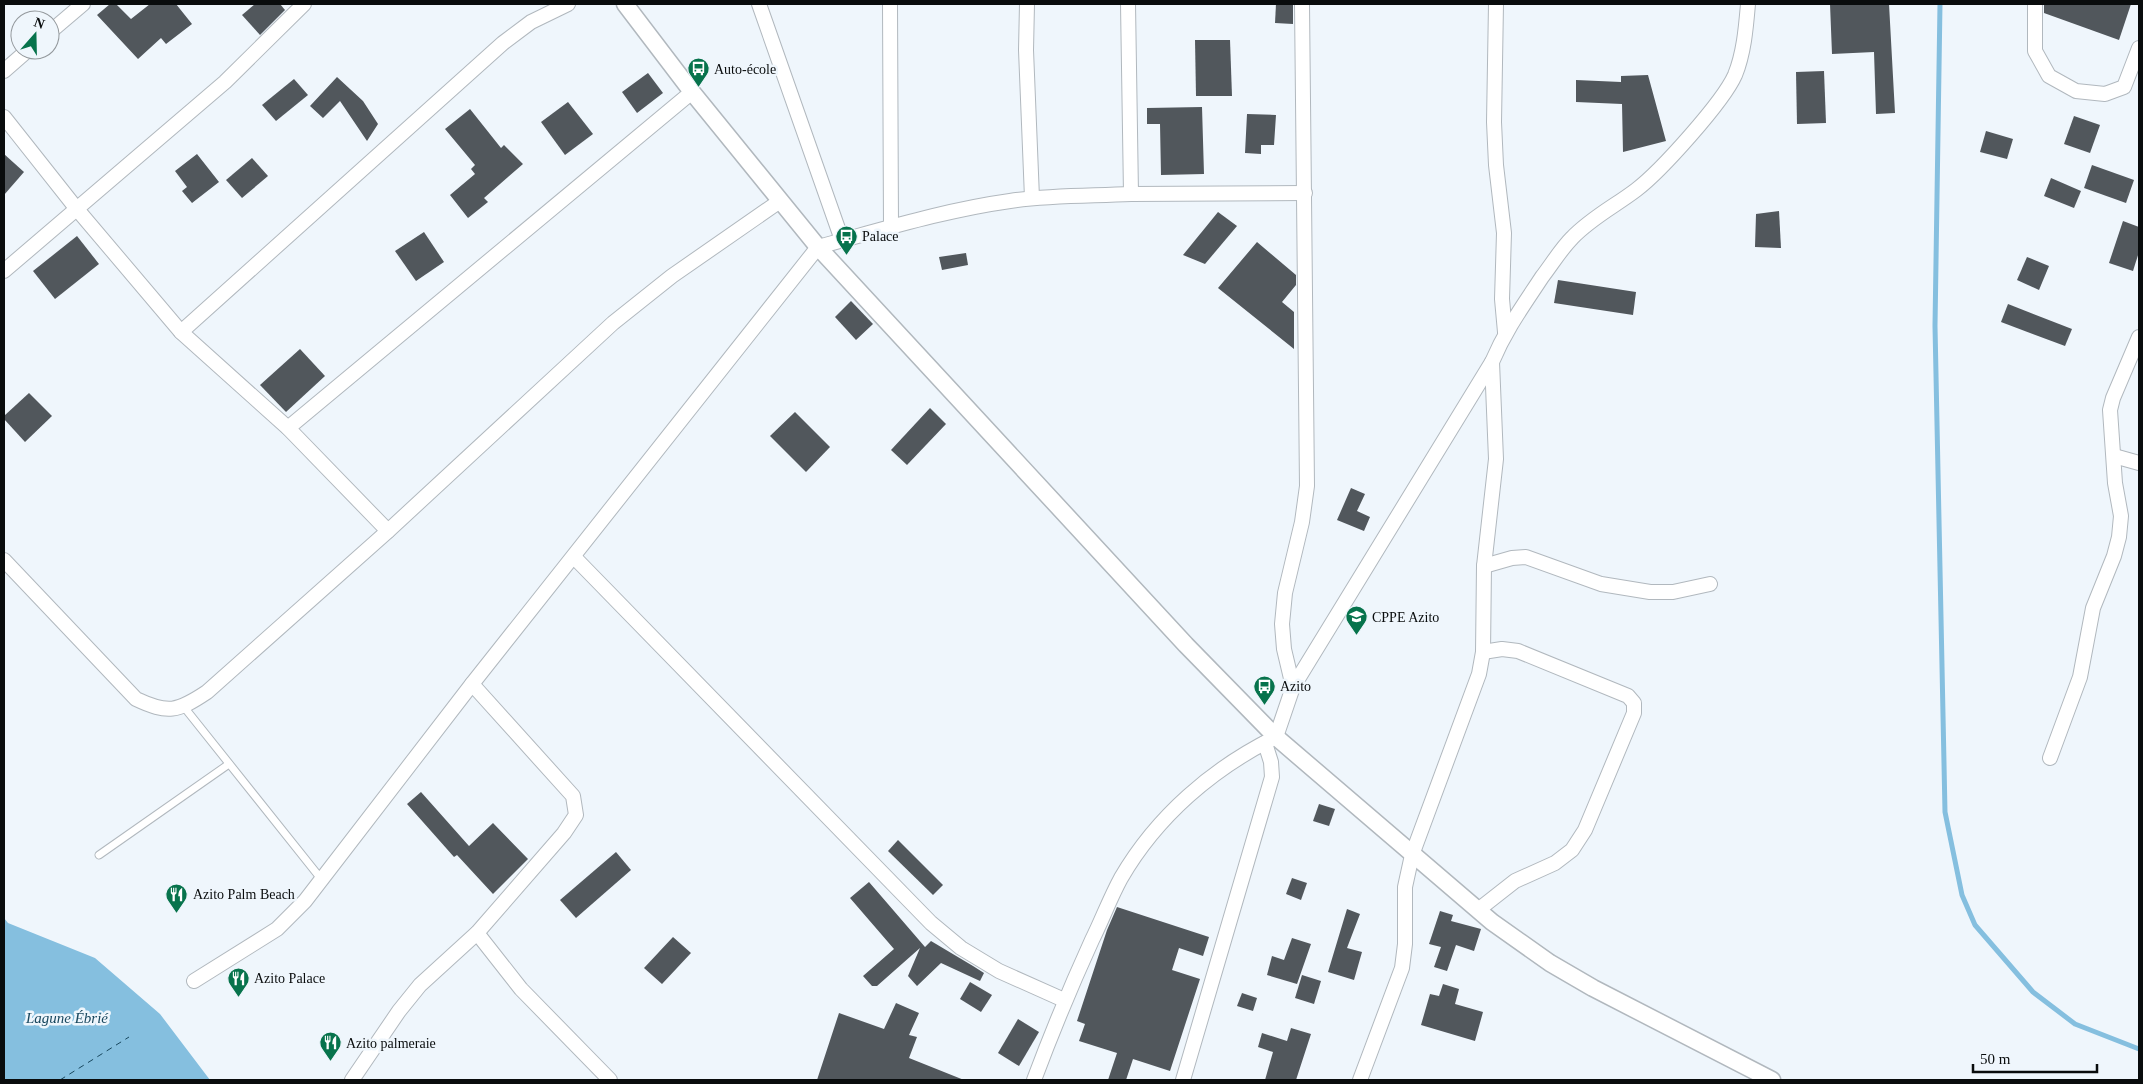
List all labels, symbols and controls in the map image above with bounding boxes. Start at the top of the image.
north arrow [10,10,60,60]
text: N [32,14,47,32]
bus stop icon: Auto-école [686,57,710,88]
place label: Auto-école [714,62,776,77]
bus stop icon: Palace [834,224,858,255]
place label: Palace [862,229,899,244]
school or university icon: CPPE Azito [1344,605,1368,636]
place label: CPPE Azito [1372,610,1439,625]
bus stop icon: Azito [1252,674,1276,705]
place label: Azito [1280,679,1311,694]
restaurant icon: Azito Palm Beach [165,882,189,913]
place label: Azito Palm Beach [193,887,295,902]
restaurant icon: Azito Palace [226,966,250,997]
place label: Azito Palace [254,971,325,986]
water label: Lagune Ébrié [25,1010,109,1026]
restaurant icon: Azito palmeraie [318,1031,342,1062]
place label: Azito palmeraie [346,1036,436,1051]
scale bar [1973,1042,2097,1074]
text: 50 m [1980,1051,2011,1067]

